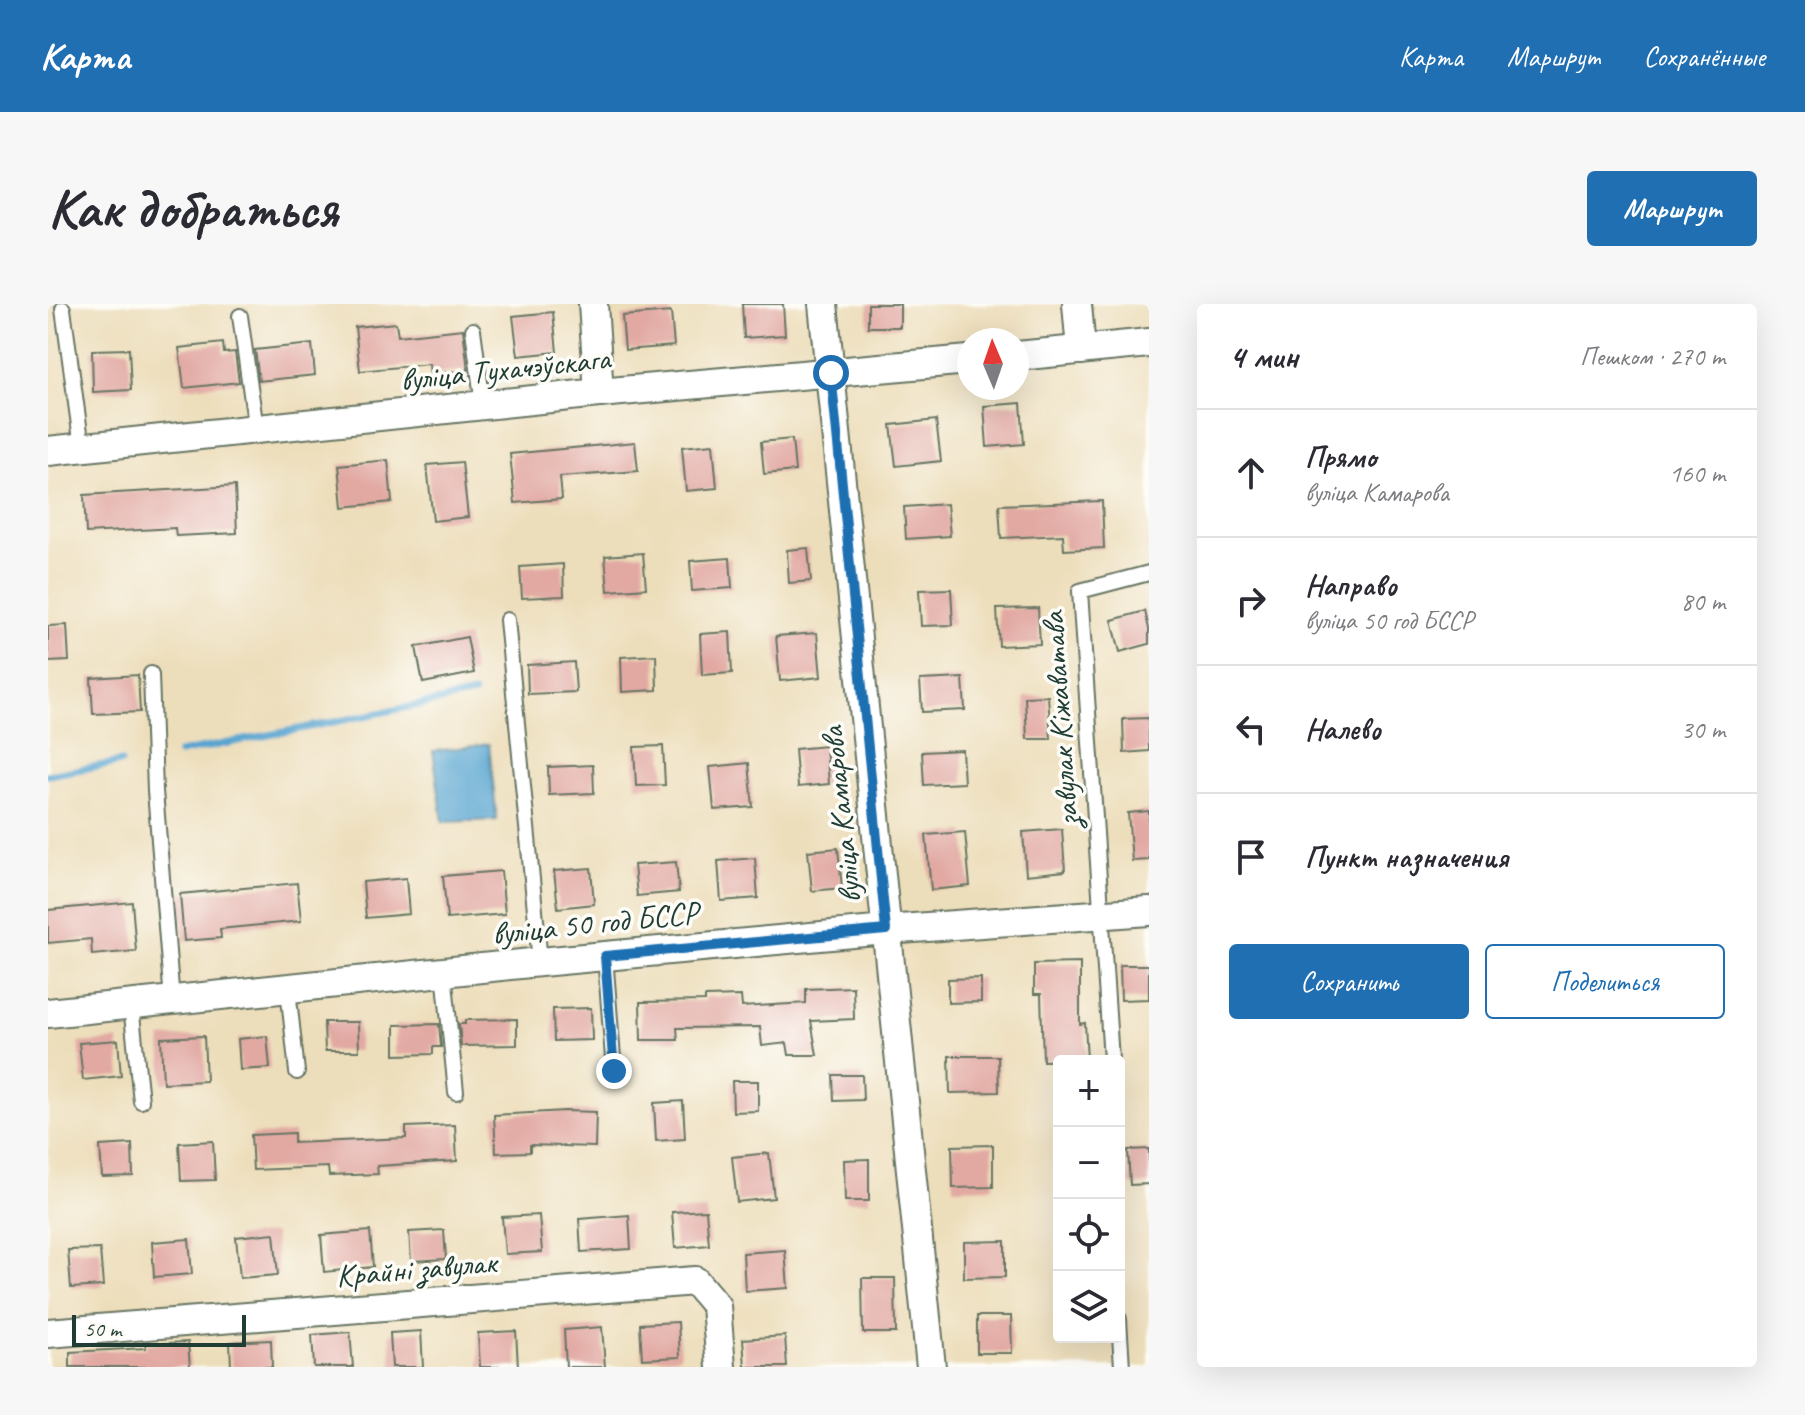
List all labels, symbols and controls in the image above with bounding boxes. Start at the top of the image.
text: Карта [40,33,130,80]
text: Карта [1399,39,1463,74]
text: Маршрут [1507,39,1599,74]
text: Сохранённые [1643,39,1765,74]
button: Маршрут [1587,171,1757,246]
text: Как добраться [48,173,338,244]
north arrow [957,328,1029,400]
text: 4 мин [1229,335,1298,378]
street label: вуліца Тухачэўскага [398,337,614,400]
text: Пешком · 270 m [1580,340,1725,373]
route start [813,355,849,391]
text: Прямо [1305,438,1376,476]
icon: ahead [1229,451,1273,495]
text: 160 m [1669,457,1725,490]
text: вуліца Камарова [1305,476,1449,509]
text: Направо [1305,566,1397,604]
icon: right [1229,579,1273,623]
text: 80 m [1681,585,1725,618]
text: вуліца 50 год БССР [1305,604,1473,637]
street label: завулак Кіжаватава [1032,608,1088,832]
icon: left [1229,707,1273,751]
text: Налево [1305,710,1381,748]
text: 30 m [1681,713,1725,746]
street label: вуліца Камарова [811,723,871,905]
icon: arrive [1229,835,1273,879]
text: Пункт назначения [1305,838,1508,876]
street label: вуліца 50 год БССР [490,891,704,954]
button: Сохранить [1229,944,1469,1019]
button: Поделиться [1485,944,1725,1019]
route end [596,1053,632,1089]
map controls [1053,1055,1125,1343]
button: + [1053,1055,1125,1127]
button: − [1053,1127,1125,1199]
button: locate [1053,1199,1125,1271]
street label: Крайні завулак [334,1241,501,1296]
button: layers [1053,1271,1125,1343]
scale bar [72,1311,246,1347]
text: 50 m [84,1315,121,1343]

